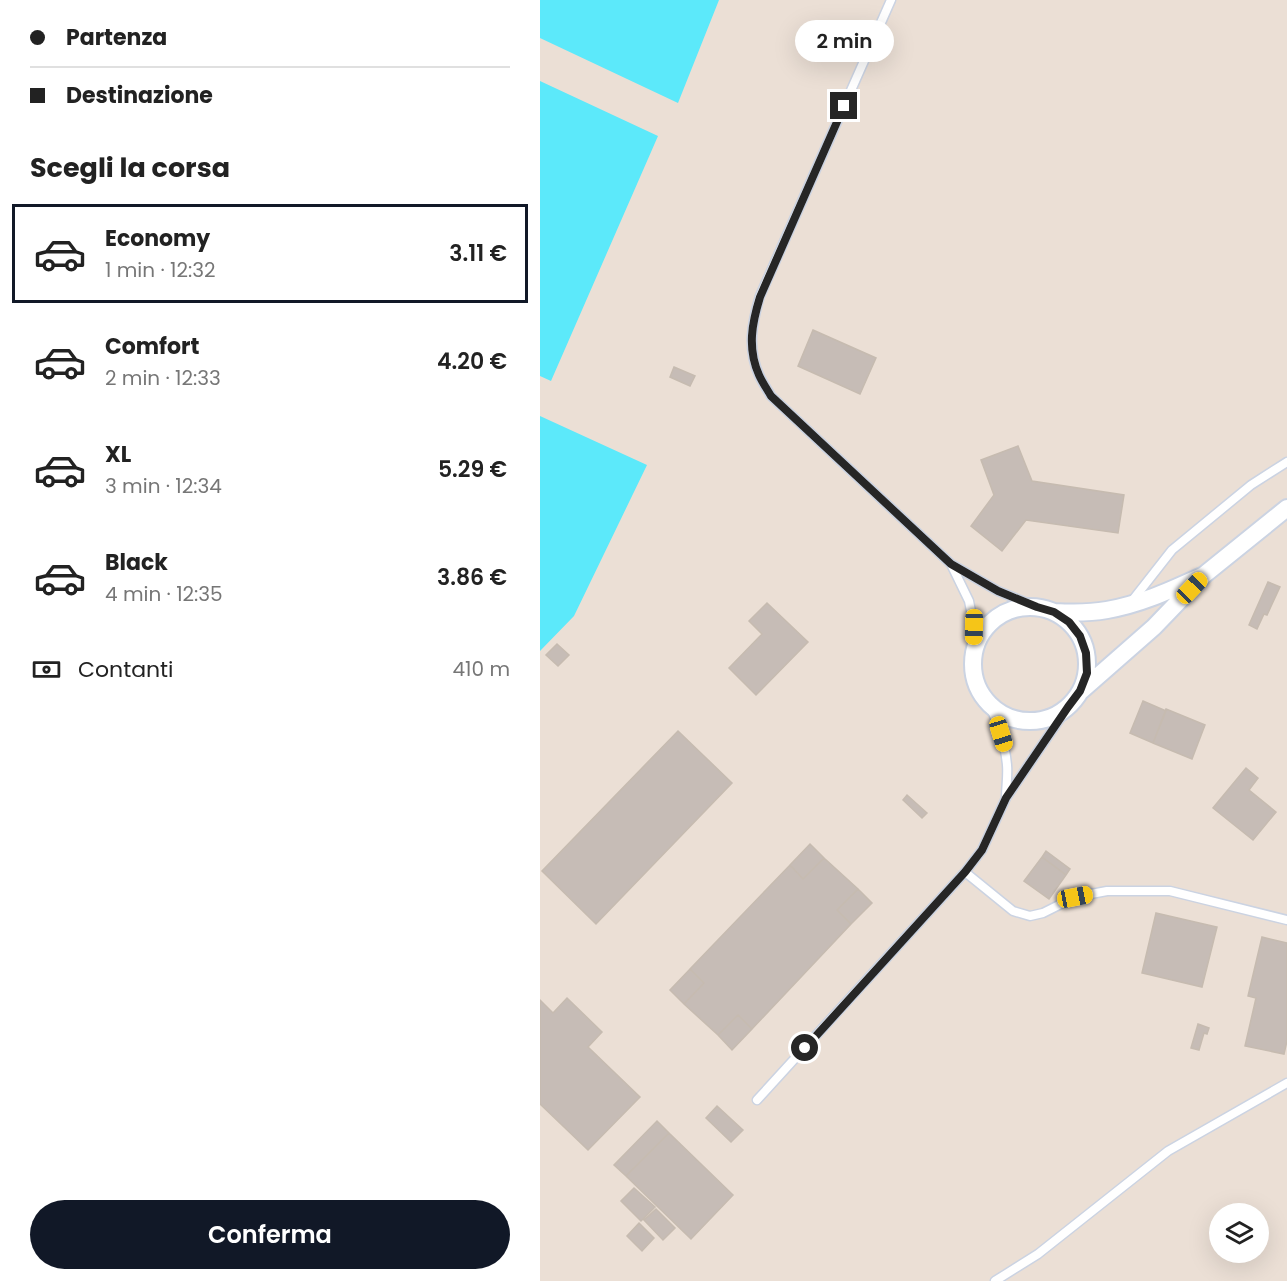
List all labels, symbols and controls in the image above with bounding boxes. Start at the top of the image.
callout: 2 min [794,19,894,61]
text: Partenza [66,22,167,53]
text: 2 min [817,27,872,55]
text: Destinazione [66,80,213,111]
route end [830,92,857,119]
text: Scegli la corsa [30,149,230,186]
text: Economy [105,223,210,254]
icon: car [33,227,87,281]
text: 3.11 € [449,238,507,269]
text: 1 min · 12:32 [105,256,215,284]
text: Comfort [105,331,199,362]
icon: car [33,335,87,389]
text: 4.20 € [437,346,507,377]
text: 2 min · 12:33 [105,364,221,392]
text: XL [105,439,131,470]
icon: car [33,443,87,497]
text: 5.29 € [438,454,507,485]
text: 3 min · 12:34 [105,472,222,500]
text: Black [105,547,168,578]
icon: car [33,551,87,605]
text: 3.86 € [437,562,507,593]
car [1173,569,1211,607]
text: 4 min · 12:35 [105,580,223,608]
car [965,609,983,645]
icon: cash [30,653,63,686]
text: Contanti [78,654,174,685]
text: 410 m [453,655,510,683]
car [987,714,1015,754]
car [1056,885,1094,909]
route start [791,1034,818,1061]
button: Conferma [30,1200,510,1269]
map controls [1209,1203,1269,1263]
button: layers [1209,1203,1269,1263]

